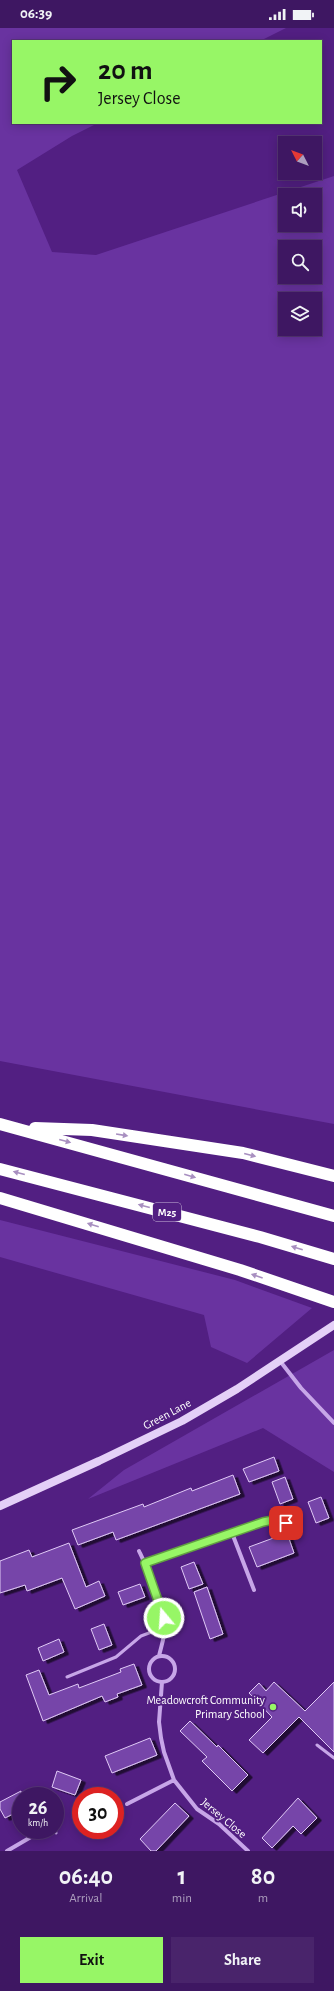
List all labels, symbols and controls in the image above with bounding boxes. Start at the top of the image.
text: 06:39 [20,6,52,21]
icon: right [32,56,84,108]
text: 20 m [98,57,153,85]
text: Jersey Close [98,90,181,108]
north arrow [278,136,322,180]
map controls [278,136,322,336]
button: sound [278,188,322,232]
button: search [278,240,322,284]
button: layers [278,292,322,336]
one-way arrow [116,1132,128,1138]
one-way arrow [59,1138,71,1144]
one-way arrow [245,1152,257,1158]
one-way arrow [12,1170,24,1176]
one-way arrow [184,1173,196,1179]
one-way arrow [138,1203,150,1209]
road number: M25 [153,1203,181,1221]
one-way arrow [87,1222,99,1228]
one-way arrow [290,1245,302,1251]
one-way arrow [251,1272,263,1278]
street label: Green Lane [141,1396,193,1432]
pin [269,1506,303,1540]
icon: arrive [275,1512,297,1534]
position arrow [143,1597,185,1639]
place label: Meadowcroft Community Primary School [146,1694,265,1721]
marker: Meadowcroft Community Primary School [268,1702,278,1712]
speed limit sign: 30 [72,1787,124,1839]
street label: Jersey Close [198,1796,249,1841]
text: 26 [28,1798,48,1818]
text: km/h [28,1818,48,1828]
text: 06:40 [59,1865,113,1889]
text: 1 [178,1865,186,1889]
text: 80 [251,1865,275,1889]
text: Arrival [69,1892,103,1905]
text: min [172,1892,192,1905]
text: m [258,1892,268,1905]
button: Exit [20,1937,163,1983]
button: Share [171,1937,314,1983]

